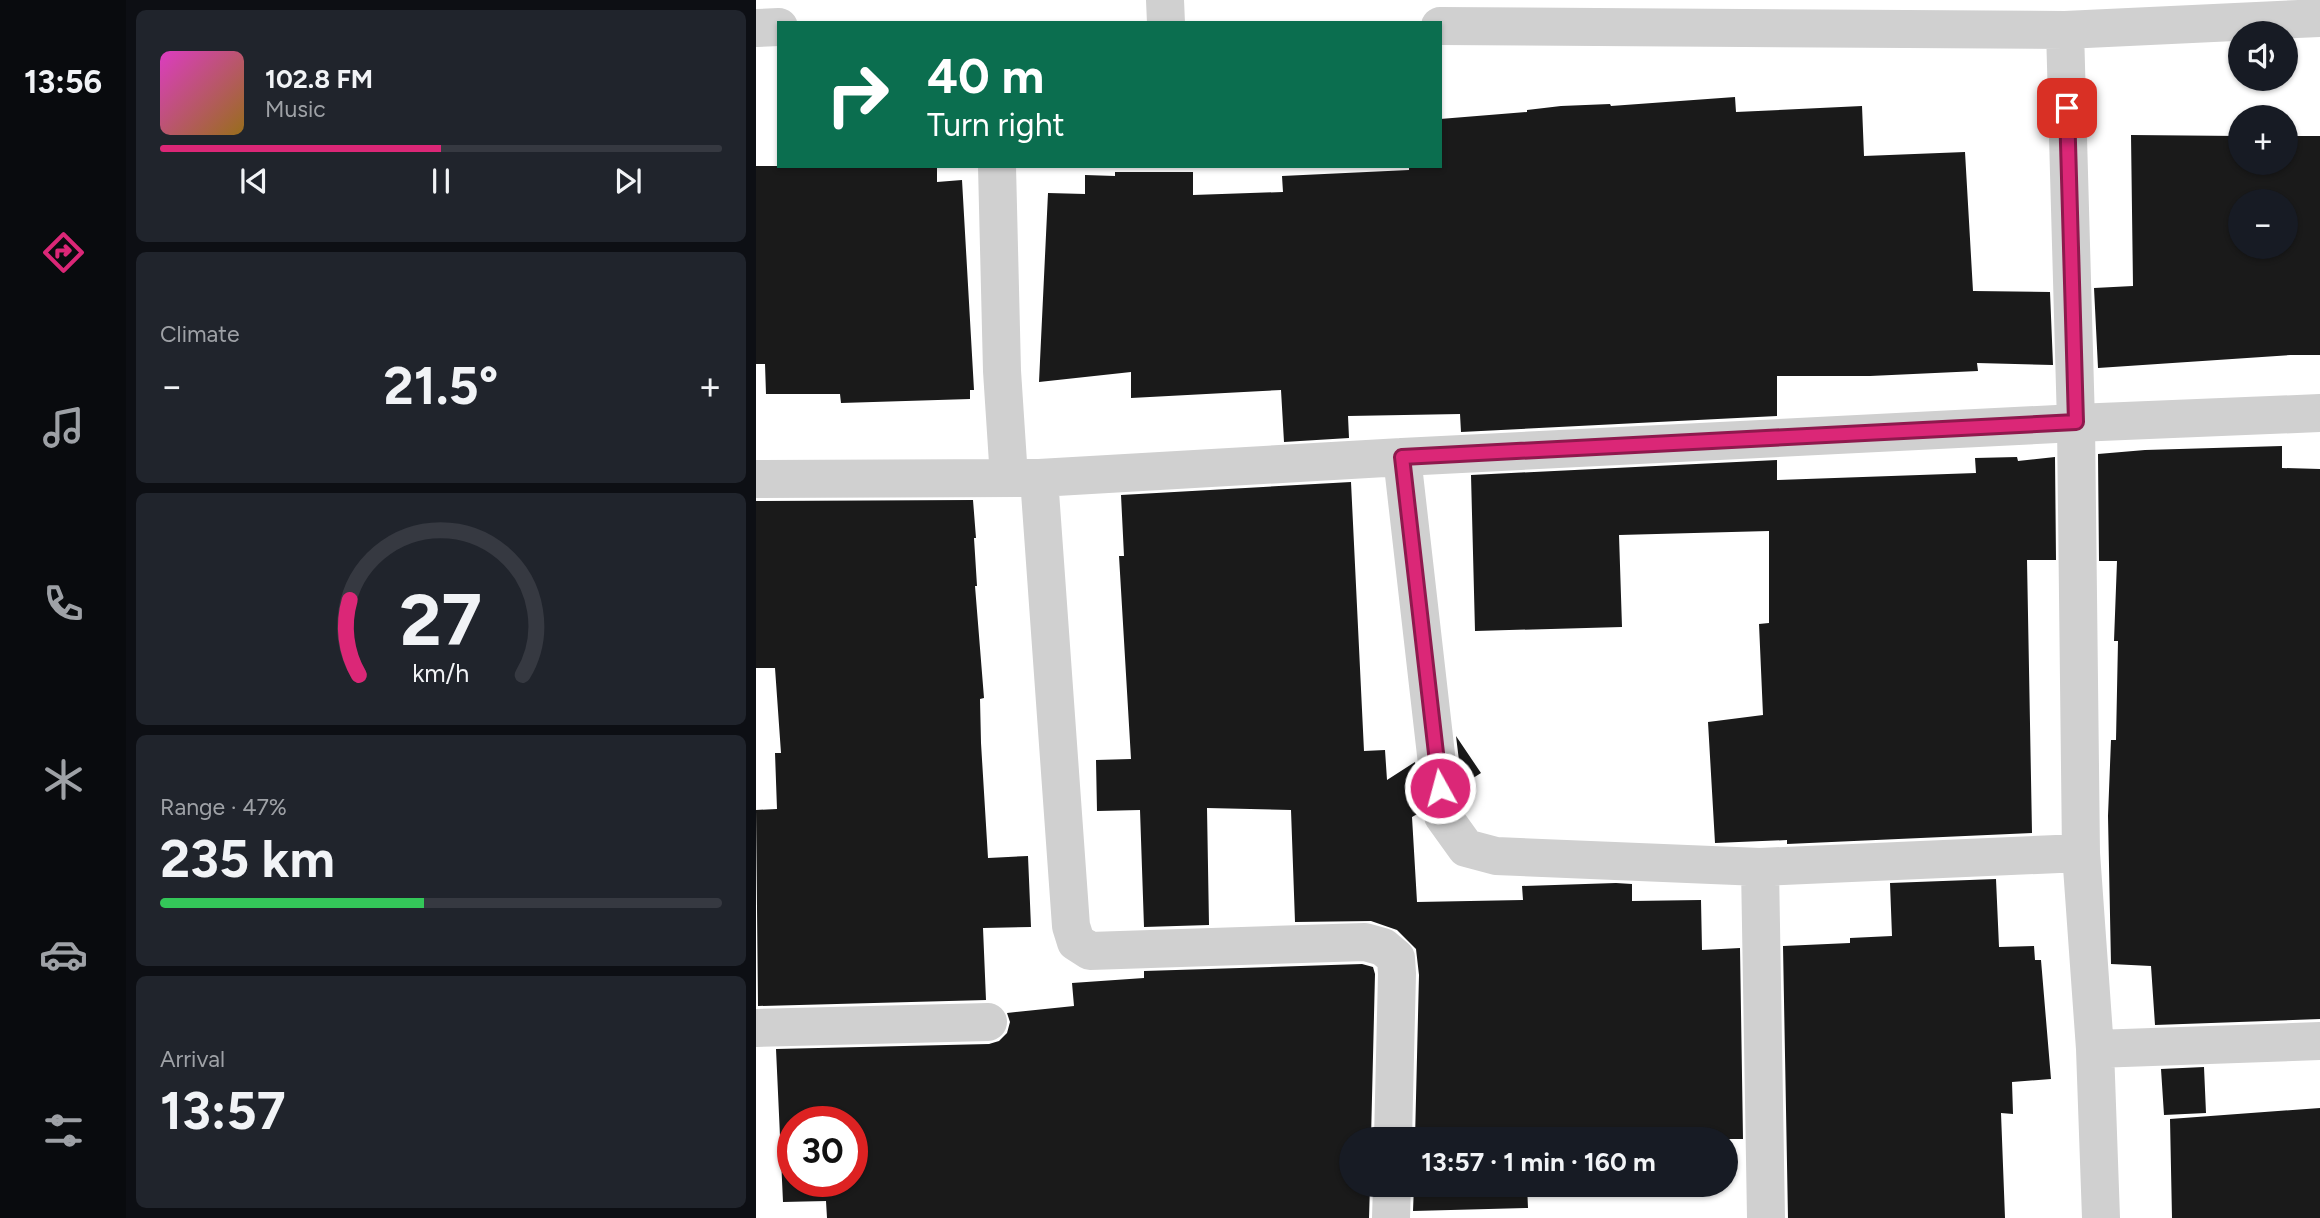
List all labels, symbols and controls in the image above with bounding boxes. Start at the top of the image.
map controls [2228,21,2298,259]
button: sound [2228,21,2298,91]
text: 40 m [927,46,1044,105]
icon: right [812,49,903,140]
text: 13:56 [24,63,102,101]
text: 102.8 FM [265,63,373,95]
pin [2037,78,2097,138]
icon: arrive [2048,89,2086,127]
text: Music [265,95,326,123]
button: + [2228,105,2298,175]
text: Turn right [927,106,1065,144]
icon: previous [235,162,273,200]
icon: pause [422,162,460,200]
icon: next [609,162,647,200]
button: − [2228,189,2298,259]
icon: directions [39,228,88,277]
text: Climate [160,320,239,348]
text: 21.5° [384,355,498,417]
text: − [160,363,184,409]
text: + [698,363,722,409]
icon: music [39,403,88,452]
text: 27 [400,576,482,663]
icon: phone [39,579,88,628]
text: km/h [412,658,470,688]
position arrow [1403,751,1477,825]
icon: climate [39,755,88,804]
text: Range · 47% [160,793,287,821]
text: 235 km [160,828,335,890]
icon: car [39,930,88,979]
text: Arrival [160,1045,225,1073]
text: 13:57 [160,1080,286,1142]
icon: filters [39,1106,88,1155]
speed limit sign: 30 [777,1106,868,1197]
text: 13:57 · 1 min · 160 m [1421,1146,1656,1178]

